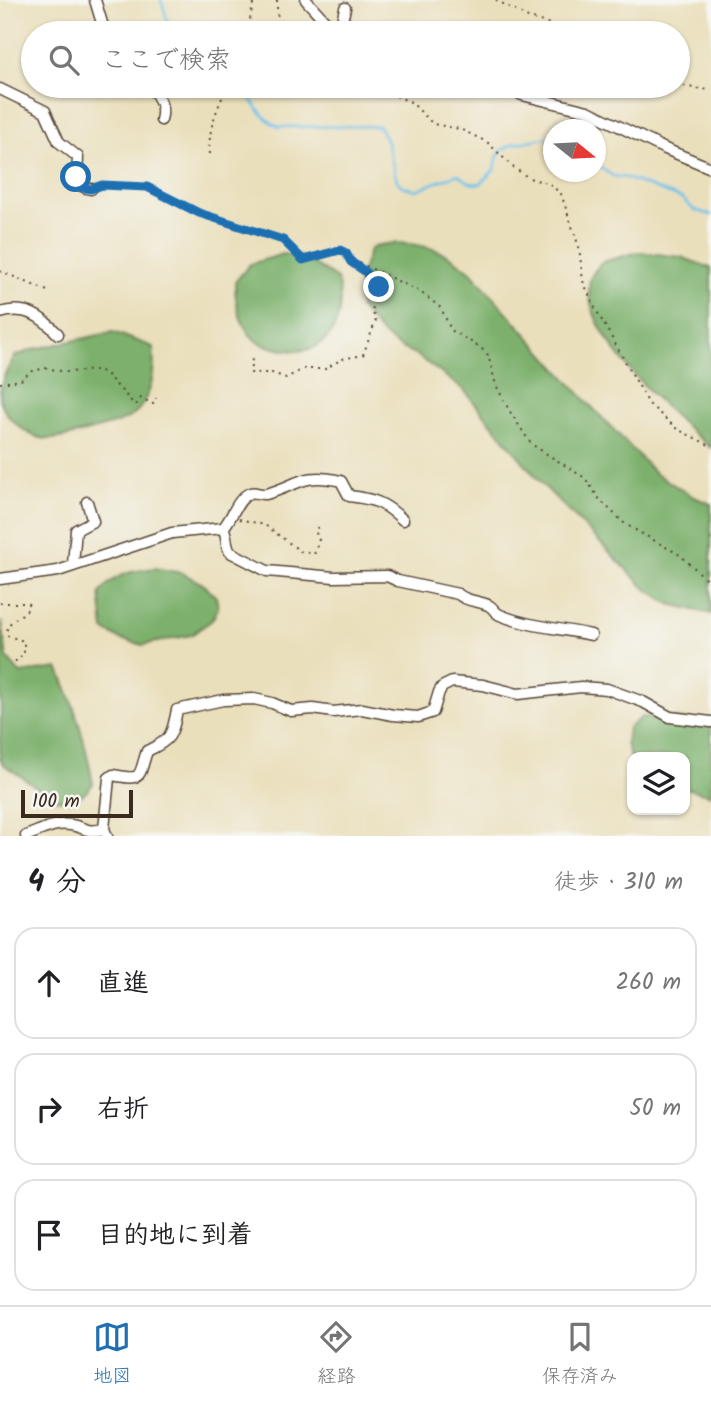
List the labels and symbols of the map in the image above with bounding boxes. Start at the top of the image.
north arrow [543,119,606,182]
route start [60,161,91,192]
route end [363,271,394,302]
scale bar [21,787,133,819]

